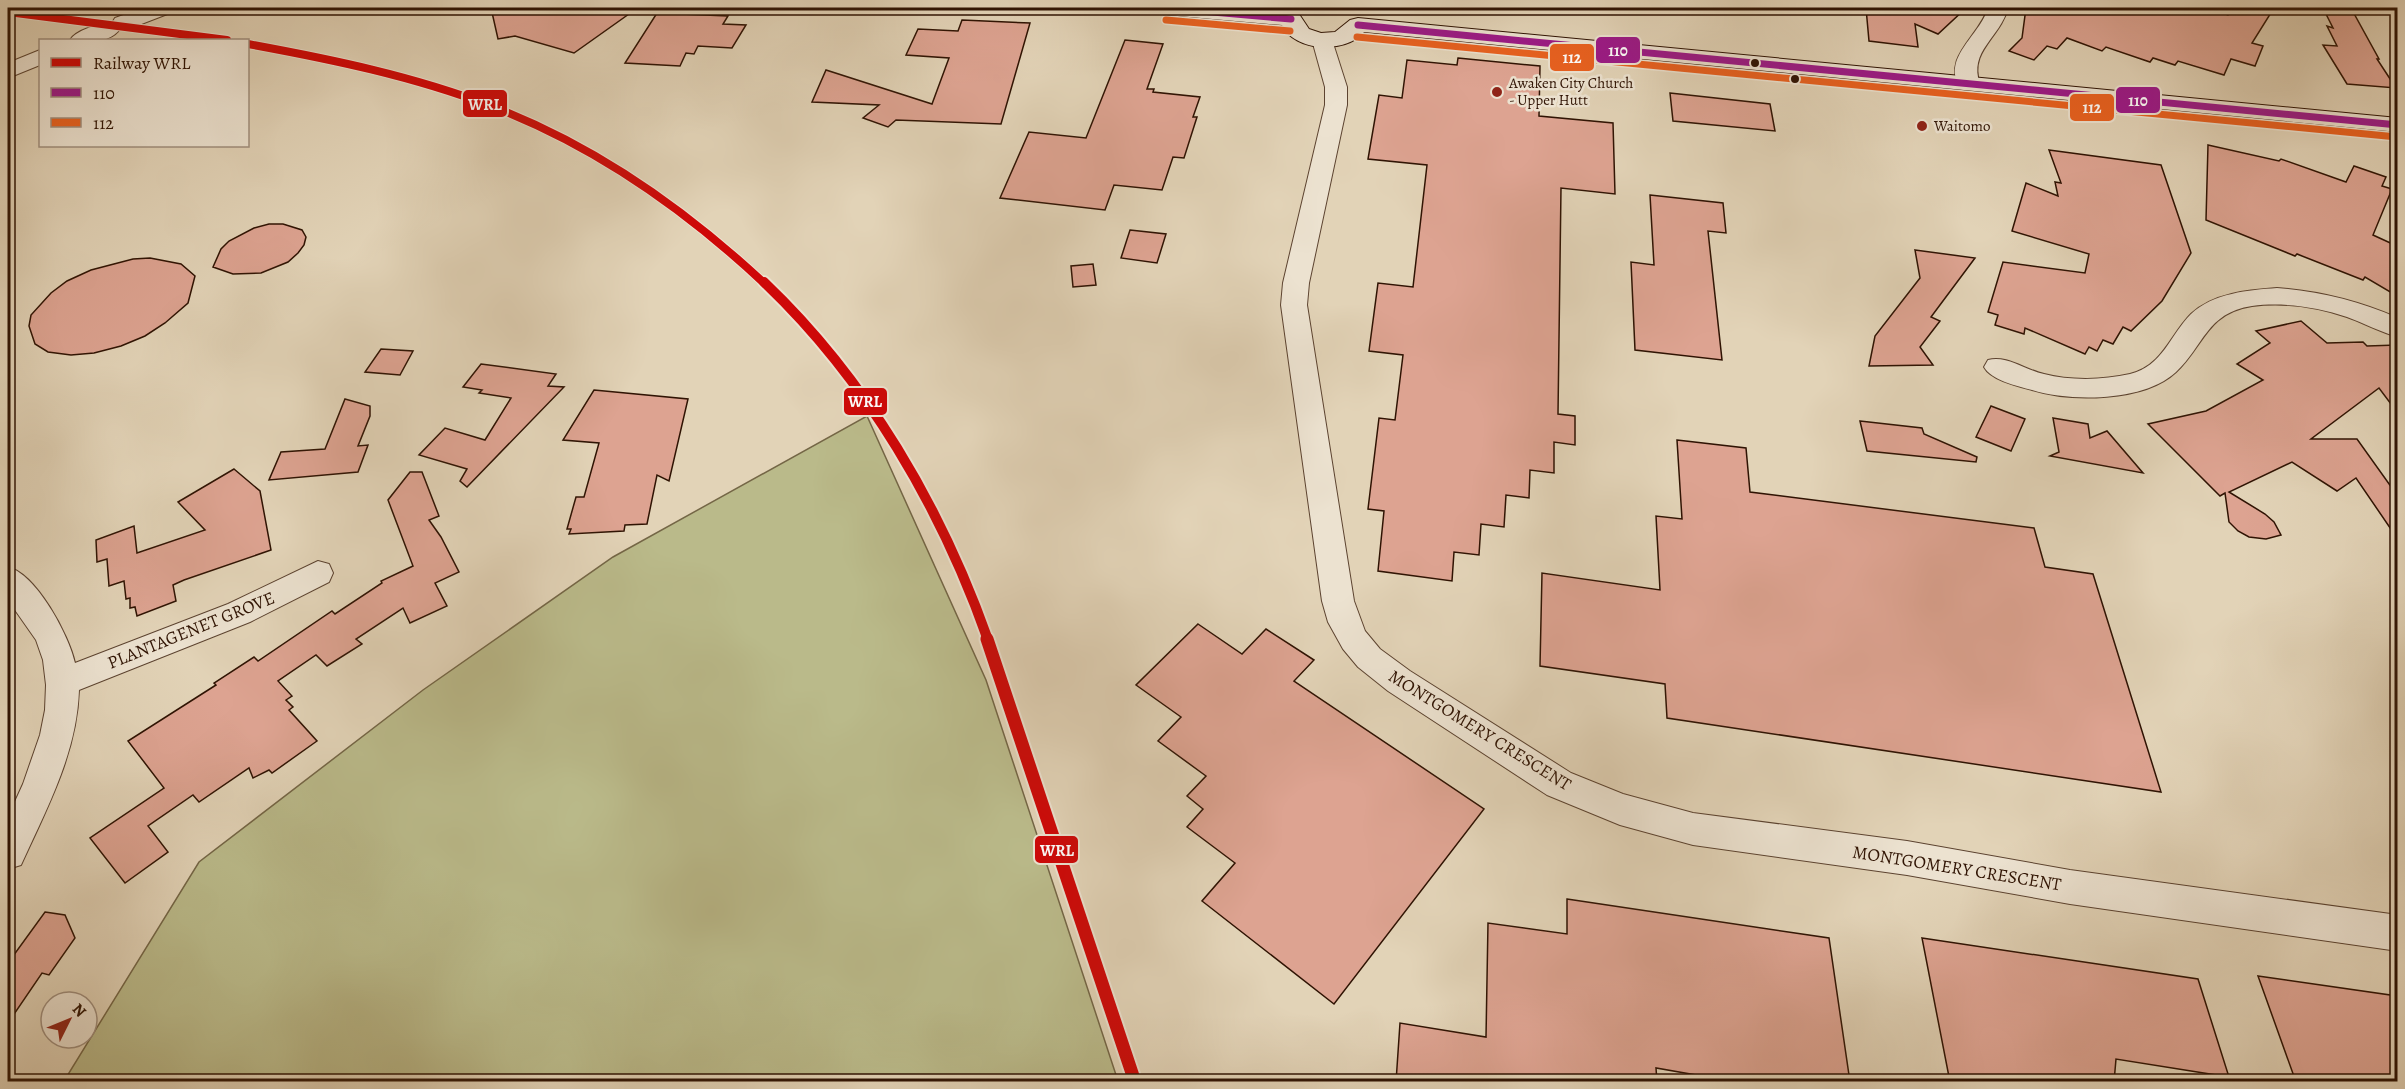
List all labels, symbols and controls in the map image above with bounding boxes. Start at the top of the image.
line badge: 110 [1595,36,1641,64]
legend [39,39,249,147]
text: 110 [1608,40,1628,62]
line badge: 112 [1549,43,1595,72]
text: 112 [1562,47,1582,69]
text: Railway WRL [93,51,191,75]
unlabelled marker [1749,57,1761,69]
place label: Awaken City Church - Upper Hutt [1508,73,1633,110]
unlabelled marker [1789,73,1801,85]
text: 110 [93,81,115,105]
marker: Awaken City Church - Upper Hutt [1490,85,1504,99]
line badge: 110 [2115,86,2161,114]
line badge: WRL [462,89,508,118]
text: 110 [2128,90,2148,112]
line badge: 112 [2069,93,2115,122]
text: WRL [467,94,503,116]
text: 112 [2082,97,2102,119]
text: 112 [93,111,114,135]
place label: Waitomo [1933,116,1990,136]
marker: Waitomo [1915,119,1929,133]
line badge: WRL [843,387,888,416]
text: WRL [847,391,883,413]
street label: PLANTAGENET GROVE [104,585,278,675]
street label: MONTGOMERY CRESCENT [1384,664,1576,796]
line badge: WRL [1034,835,1079,864]
text: WRL [1039,840,1075,862]
street label: MONTGOMERY CRESCENT [1851,840,2063,896]
north arrow [39,990,99,1050]
text: N [67,999,91,1022]

